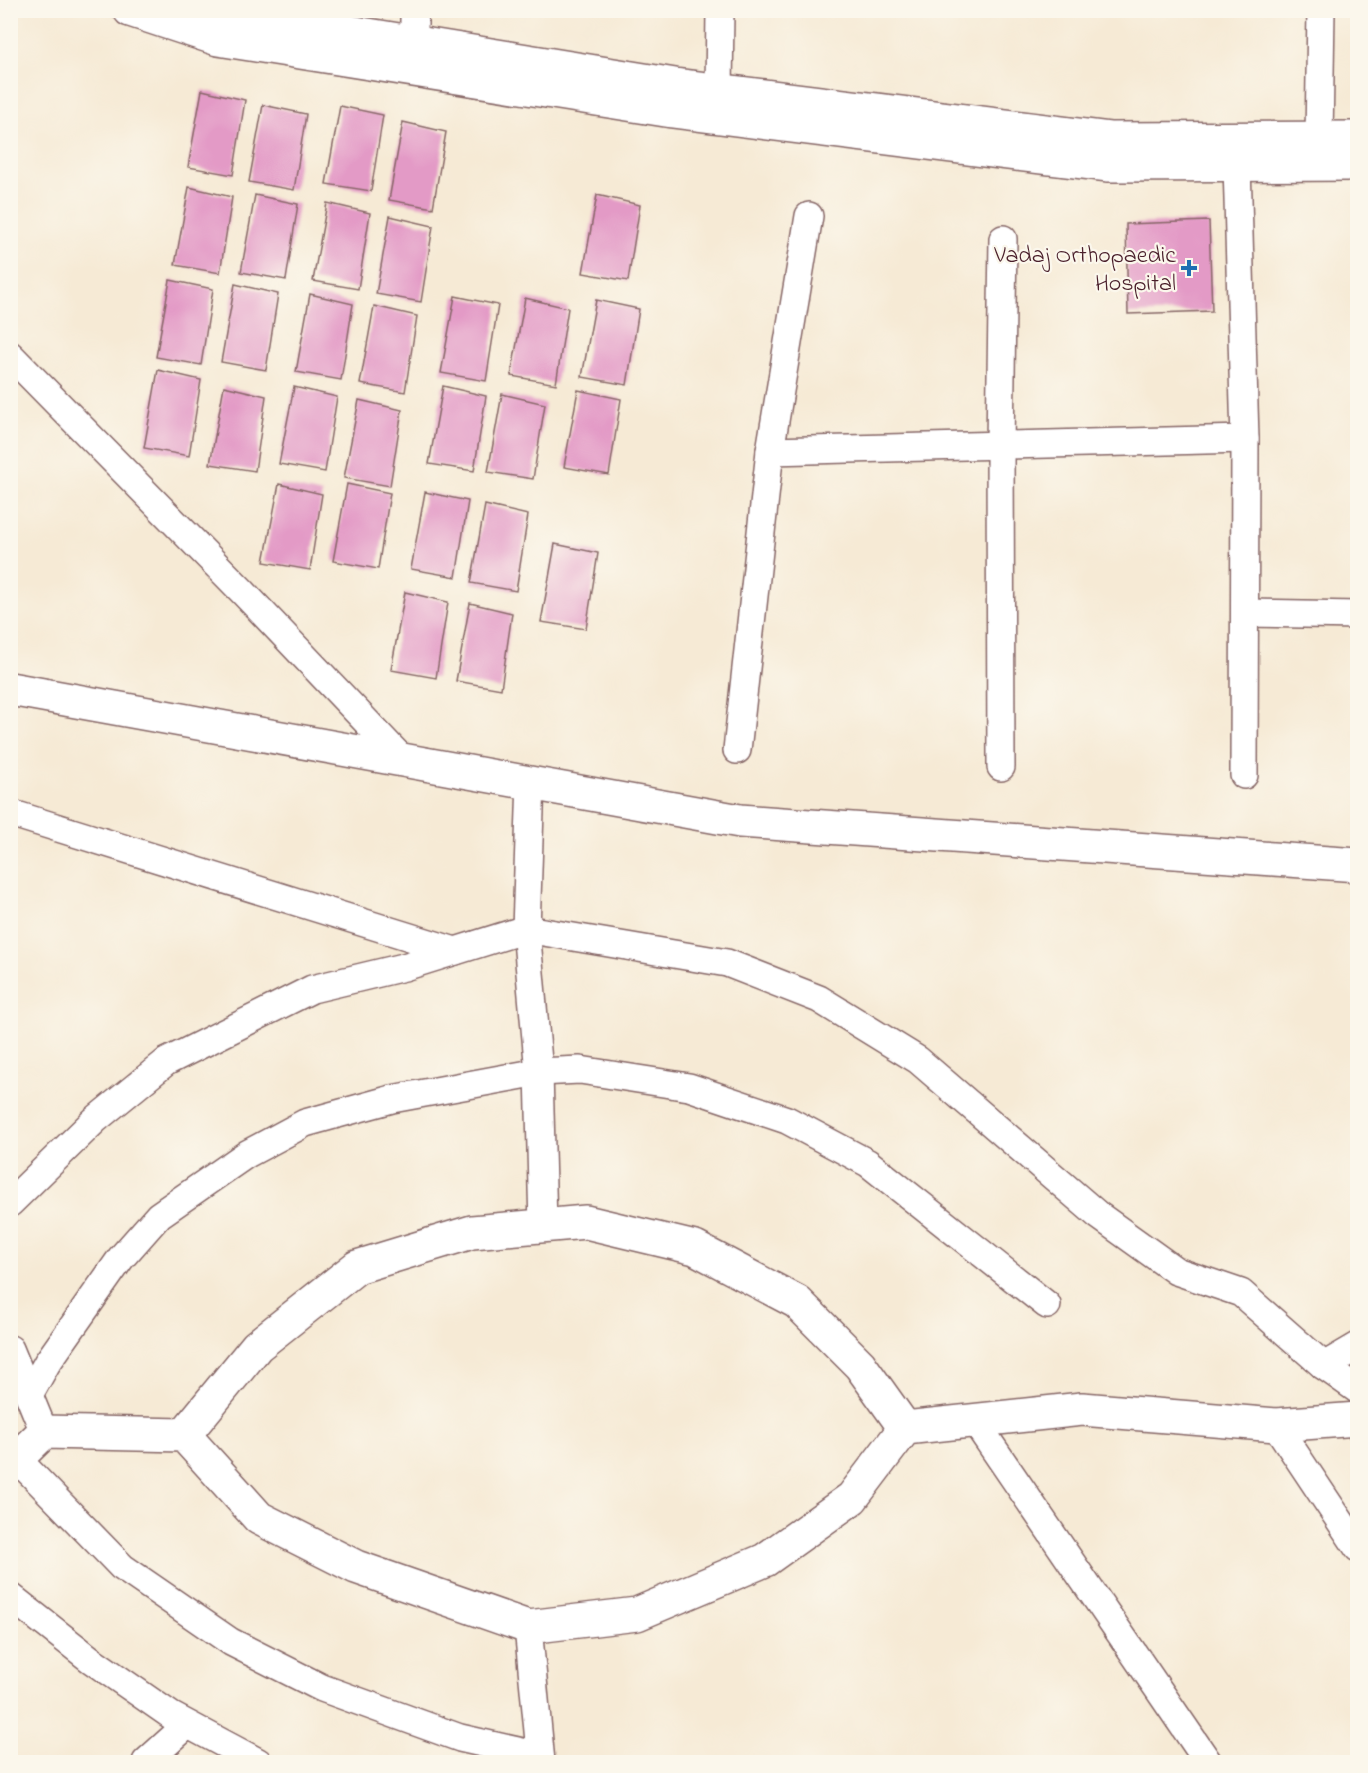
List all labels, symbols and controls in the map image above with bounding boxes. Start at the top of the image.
place label: Vadaj Orthopaedic Hospital [993,239,1176,302]
marker: Vadaj Orthopaedic Hospital [1180,259,1198,277]

